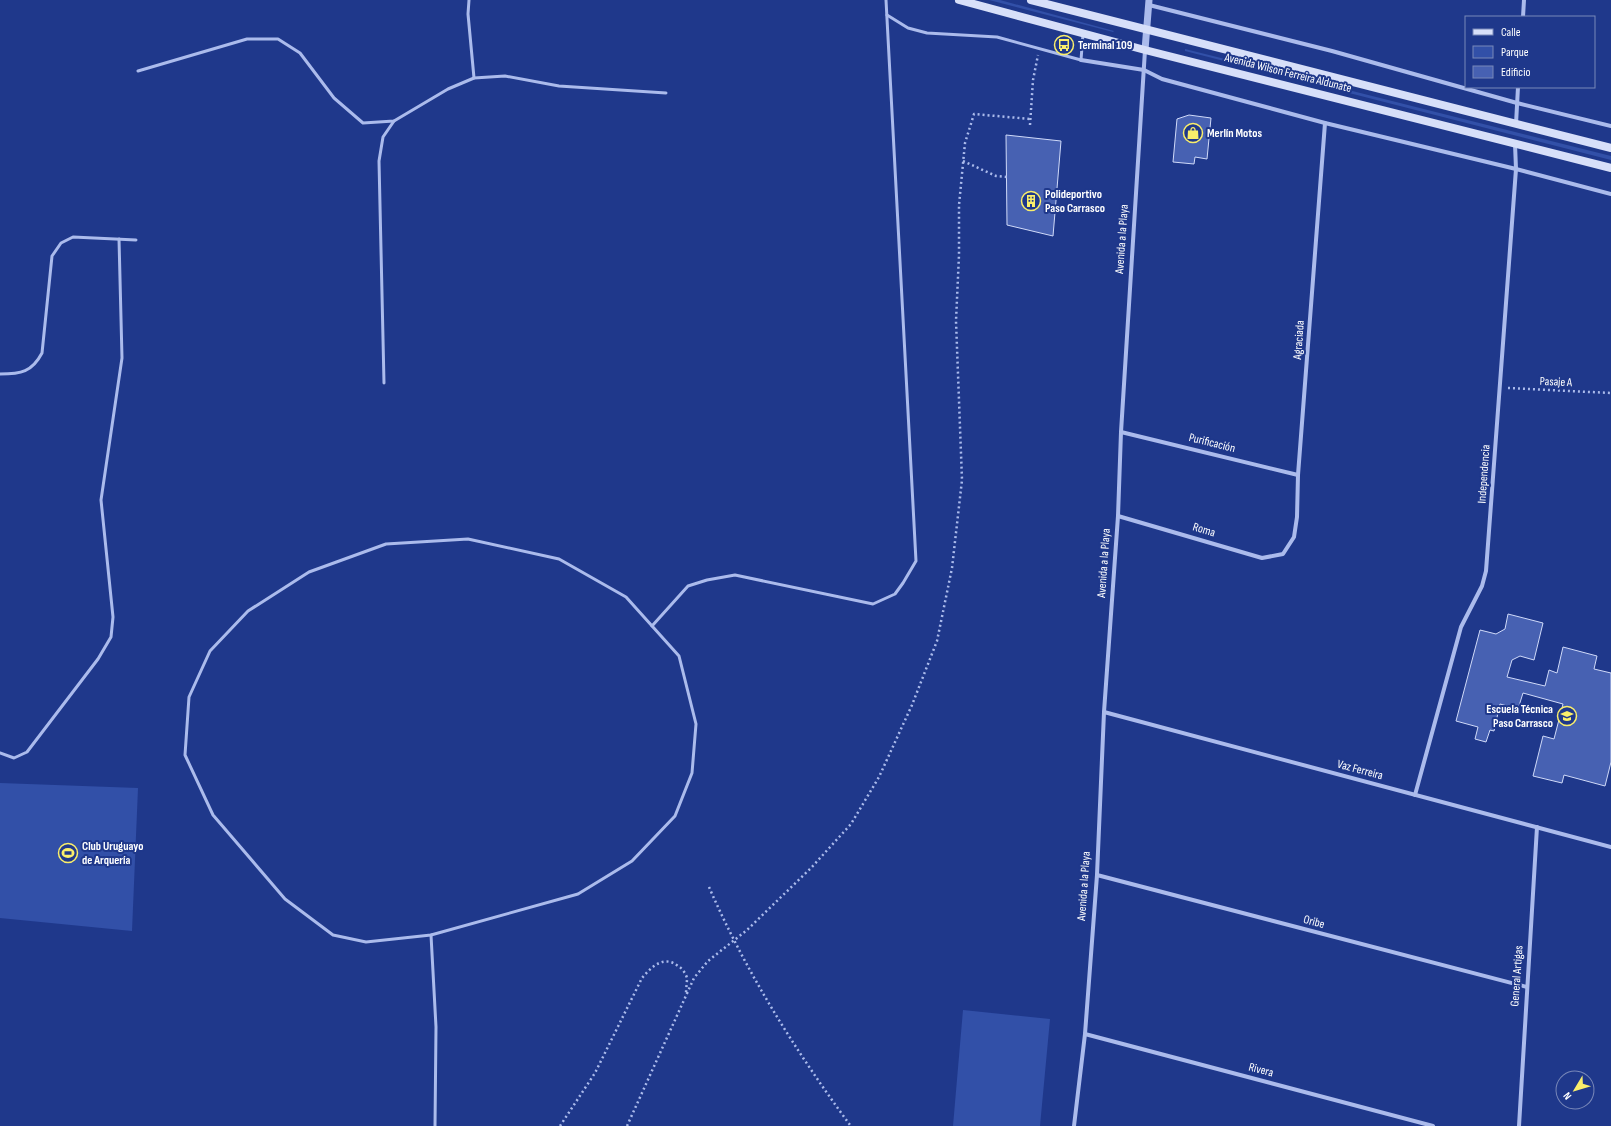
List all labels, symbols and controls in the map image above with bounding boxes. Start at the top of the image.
legend [1465,16,1595,88]
text: Calle [1501,25,1521,40]
bus stop icon: Terminal 109 [1053,34,1075,56]
place label: Terminal 109 [1078,38,1133,53]
text: Parque [1501,45,1529,60]
street label: Avenida Wilson Ferreira Aldunate [1222,50,1353,96]
text: Edificio [1501,65,1530,80]
shop icon: Merlín Motos [1182,122,1204,144]
place label: Merlín Motos [1207,126,1262,141]
place label: Polideportivo Paso Carrasco [1045,187,1105,216]
building icon: Polideportivo Paso Carrasco [1020,190,1042,212]
street label: Avenida a la Playa [1112,203,1132,275]
street label: Agraciada [1290,320,1308,361]
street label: Pasaje A [1539,374,1573,390]
street label: Purificación [1187,430,1237,456]
street label: Independencia [1474,444,1494,504]
street label: Roma [1191,520,1217,541]
street label: Avenida a la Playa [1094,527,1114,599]
place label: Escuela Técnica Paso Carrasco [1486,702,1553,731]
school or university icon: Escuela Técnica Paso Carrasco [1556,705,1578,727]
street label: Vaz Ferreira [1336,757,1385,783]
place label: Club Uruguayo de Arquería [82,839,143,868]
sports icon: Club Uruguayo de Arquería [57,842,79,864]
street label: Avenida a la Playa [1074,850,1094,922]
street label: Oribe [1302,912,1326,932]
street label: General Artigas [1507,945,1527,1007]
street label: Rivera [1247,1060,1275,1081]
north arrow [1555,1070,1595,1110]
text: N [1561,1089,1574,1102]

